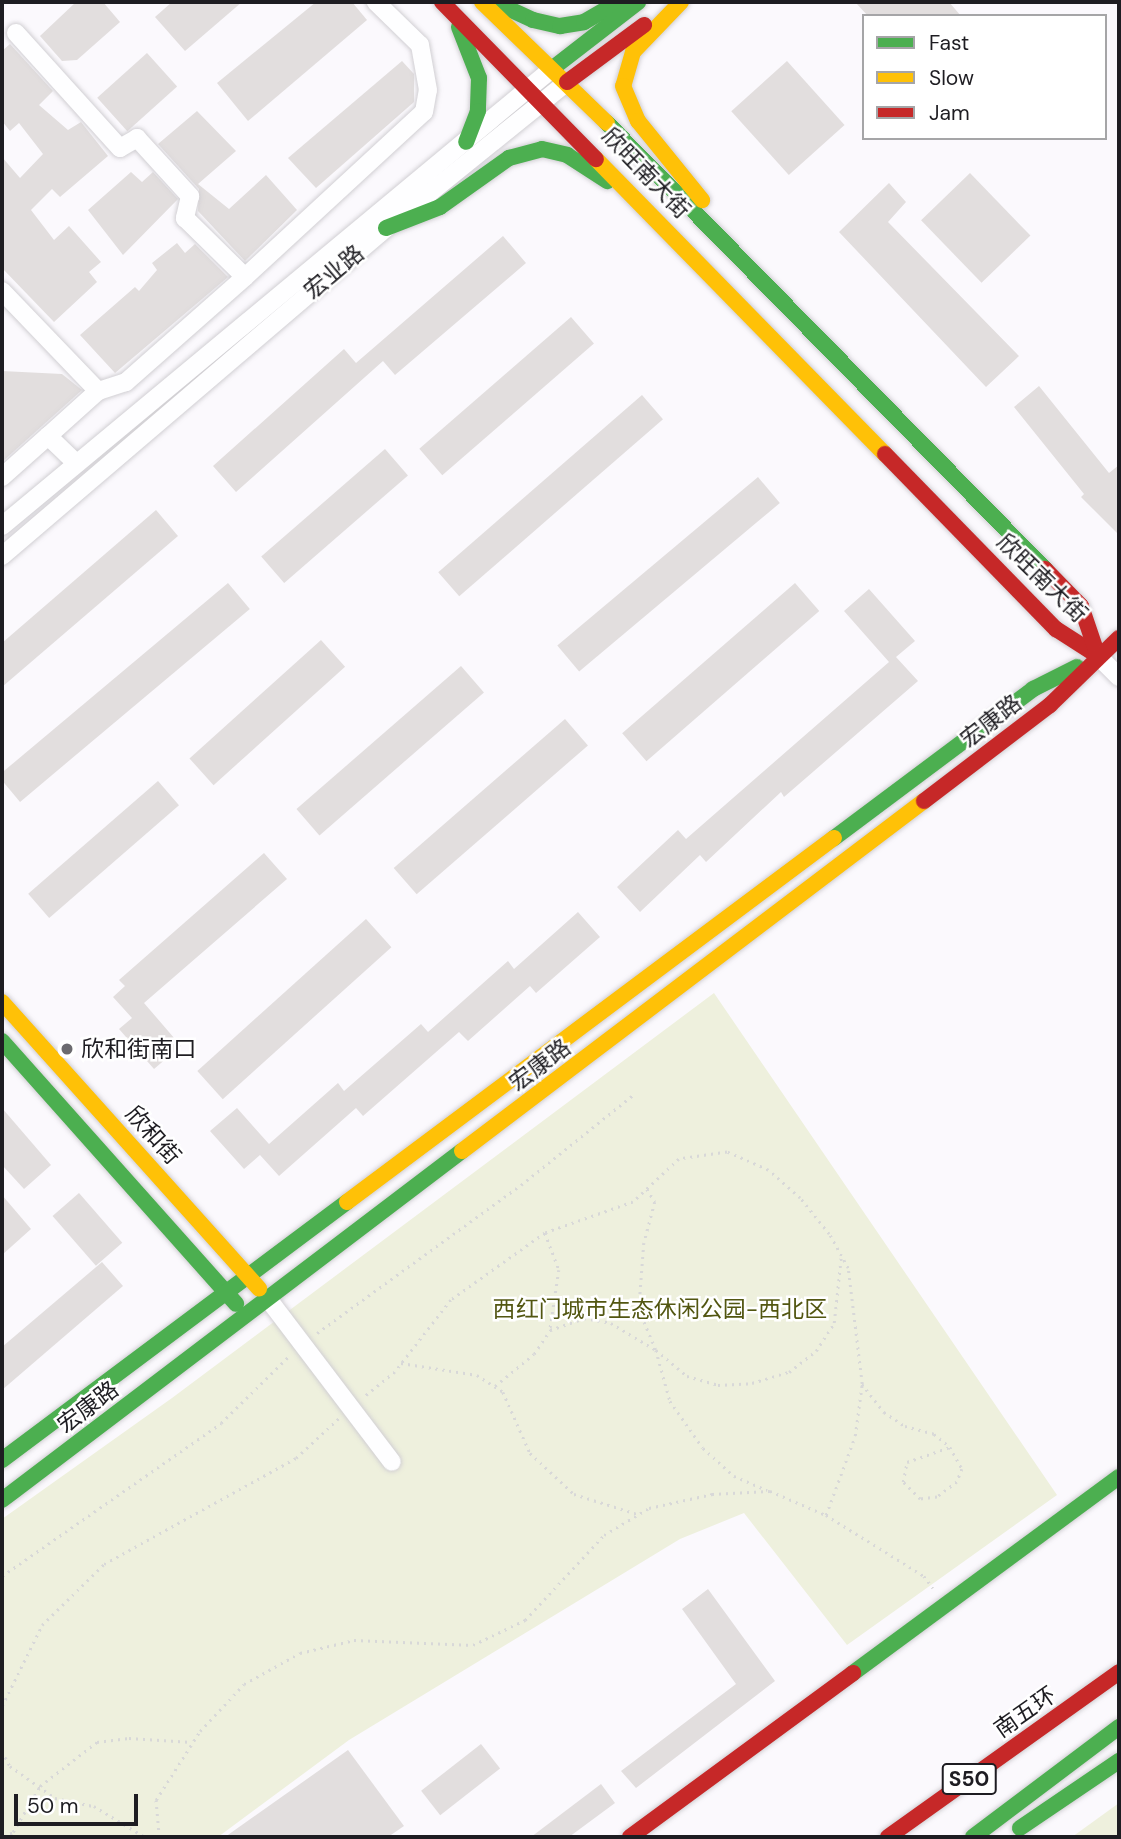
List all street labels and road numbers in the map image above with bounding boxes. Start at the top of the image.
street label: 欣旺南大街 [596,122,696,224]
street label: 宏业路 [299,239,369,305]
street label: 欣旺南大街 [991,528,1093,628]
street label: 宏康路 [955,689,1027,753]
street label: 宏康路 [504,1033,576,1097]
street label: 欣和街 [120,1100,186,1170]
street label: 宏康路 [52,1375,124,1439]
street label: 南五环 [989,1681,1061,1743]
road number: S50 [941,1762,997,1796]

